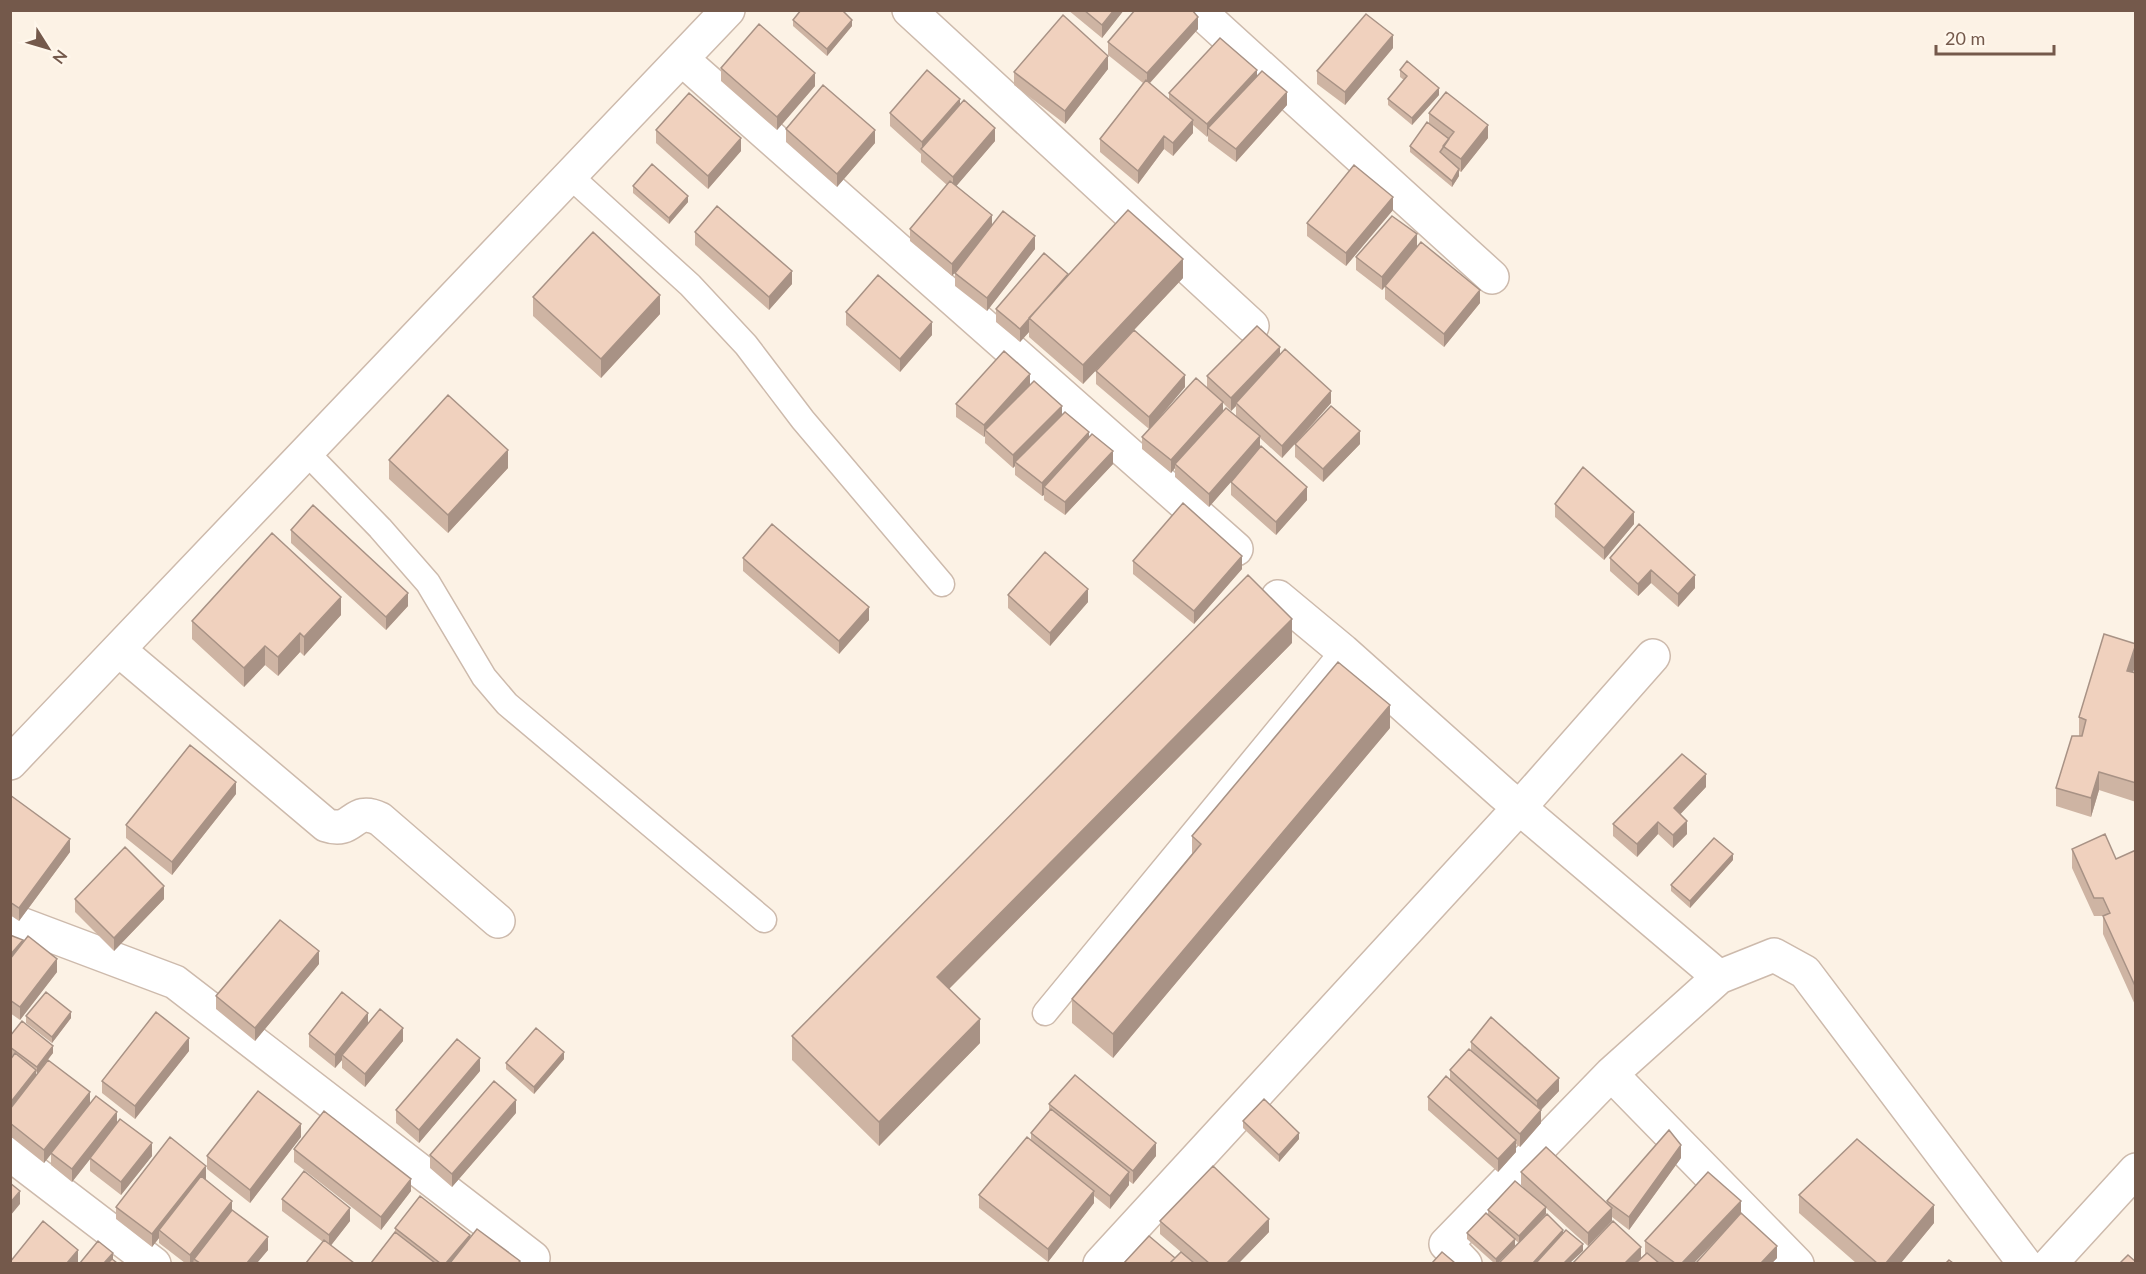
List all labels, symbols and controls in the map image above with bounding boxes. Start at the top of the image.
north arrow [18,18,78,78]
scale bar [1936,18,2054,56]
text: 20 m [1945,27,1985,49]
text: N [49,47,72,68]

